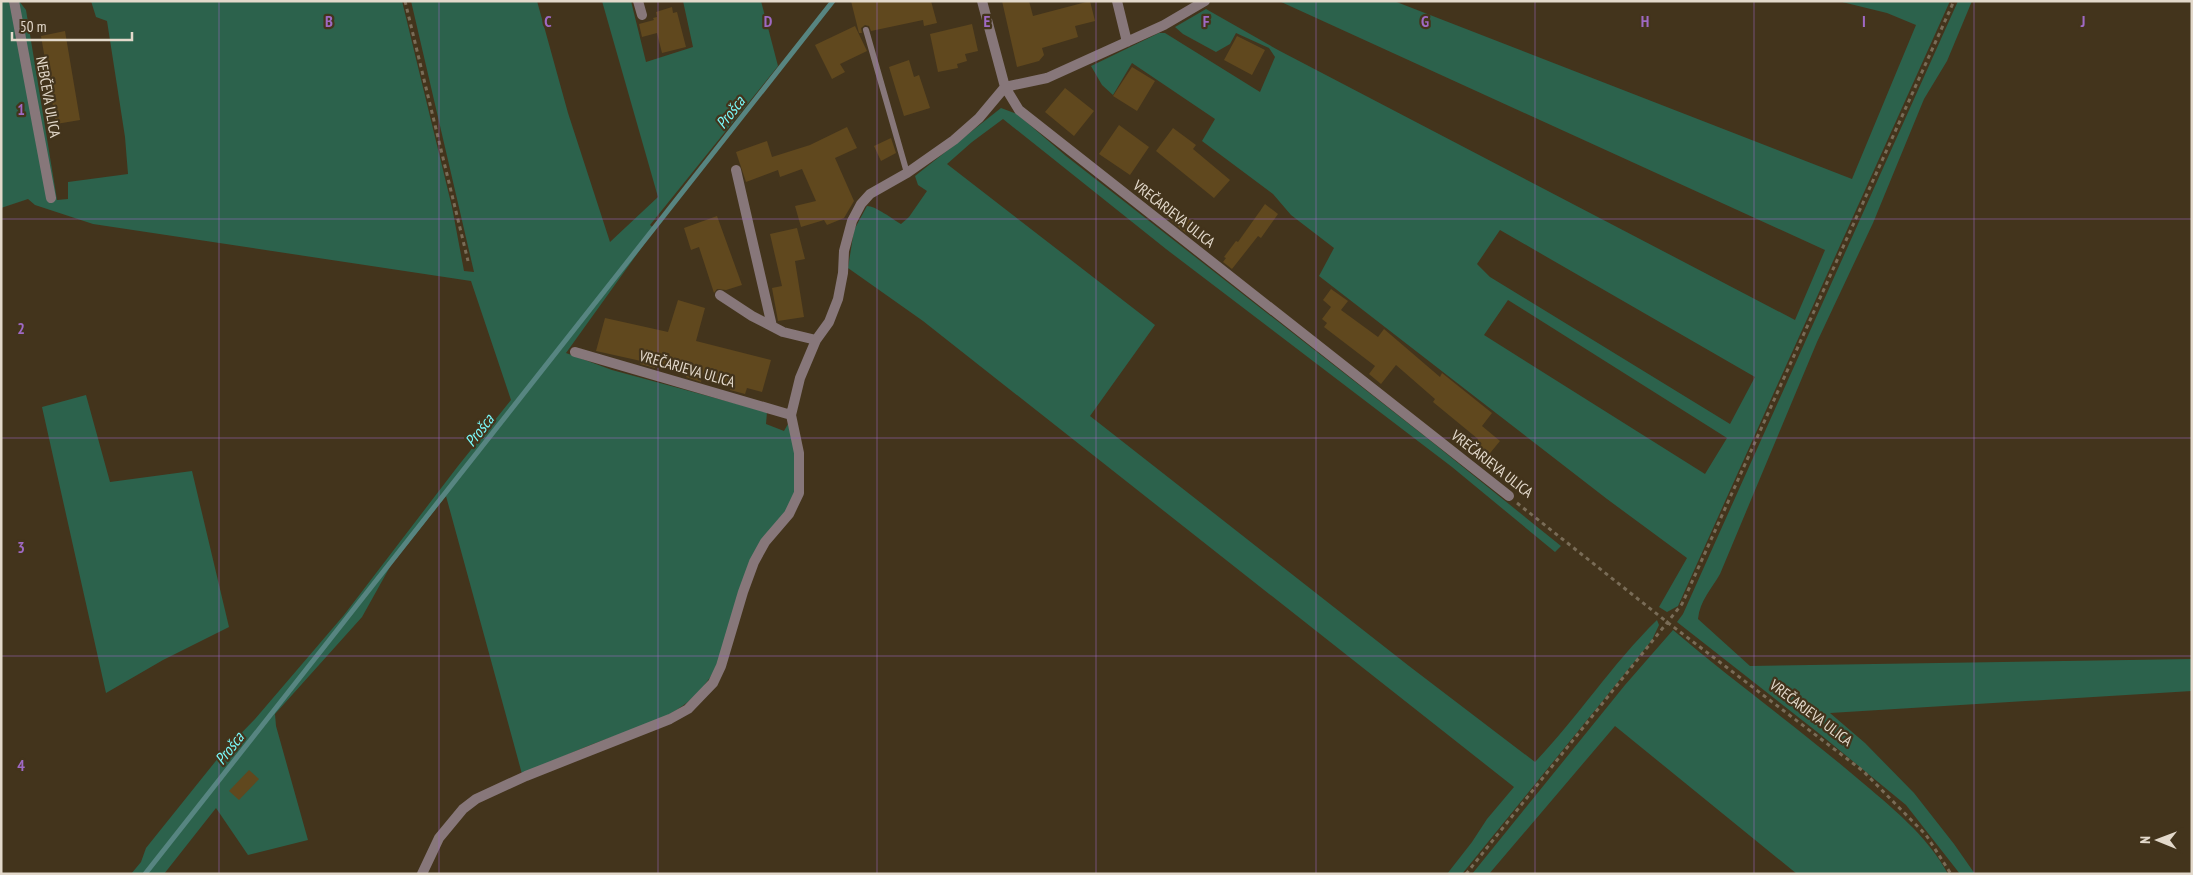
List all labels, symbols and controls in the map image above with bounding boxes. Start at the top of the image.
scale bar [12,10,132,42]
text: B [325,11,333,31]
text: C [544,11,552,31]
text: D [764,11,773,31]
text: E [984,11,991,31]
text: F [1203,11,1210,31]
text: G [1421,11,1429,31]
text: H [1641,11,1649,31]
text: I [1862,11,1866,31]
text: J [2080,11,2085,31]
text: 50 m [20,17,46,36]
street label: NEBČEVA ULICA [32,55,65,140]
water label: Prošca [711,91,750,132]
text: 1 [17,99,25,119]
street label: VREČARJEVA ULICA [1129,175,1220,252]
text: 2 [17,318,25,338]
street label: VREČARJEVA ULICA [636,346,738,392]
water label: Prošca [460,409,499,450]
street label: VREČARJEVA ULICA [1447,425,1538,502]
text: 3 [17,537,25,557]
street label: VREČARJEVA ULICA [1765,675,1857,750]
water label: Prošca [210,727,249,768]
text: 4 [17,755,25,775]
north arrow [2133,815,2183,865]
text: N [2136,836,2154,844]

